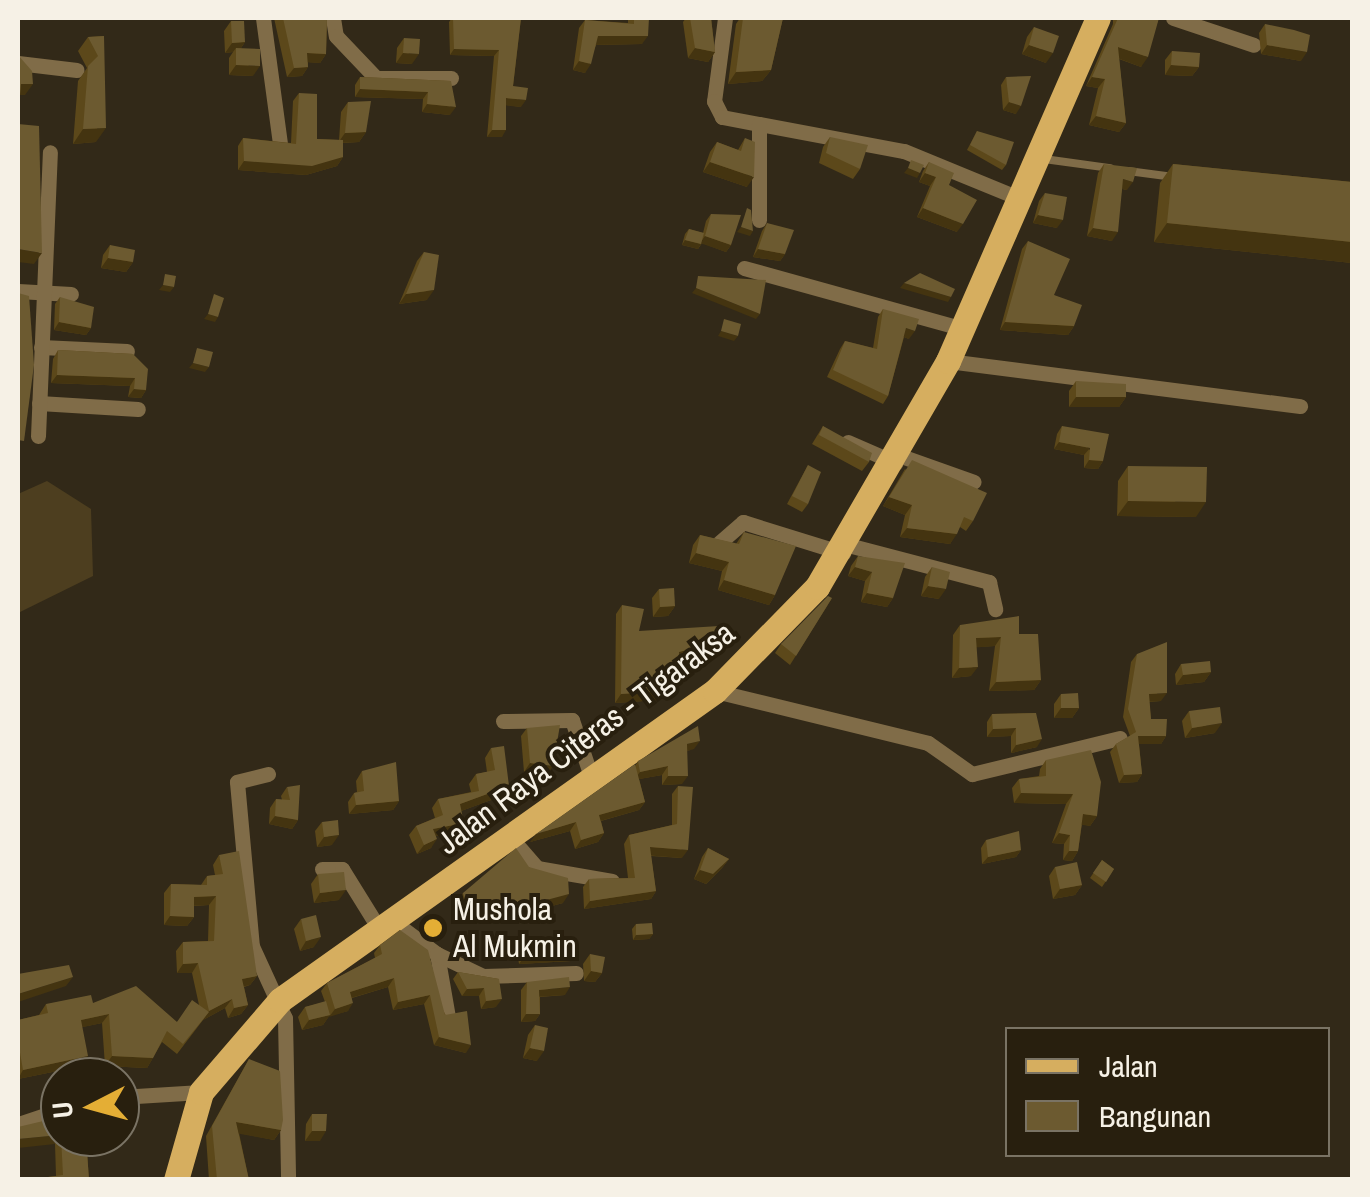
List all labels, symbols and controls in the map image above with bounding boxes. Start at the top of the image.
street label: Jalan Raya Citeras - Tigaraksa [430,614,742,862]
place label: Mushola Al Mukmin [453,891,577,966]
marker: Mushola Al Mukmin [422,917,444,939]
legend [1005,1027,1330,1157]
text: Jalan [1099,1046,1158,1086]
north arrow [40,1057,140,1157]
text: Bangunan [1099,1096,1211,1136]
text: U [42,1100,82,1120]

